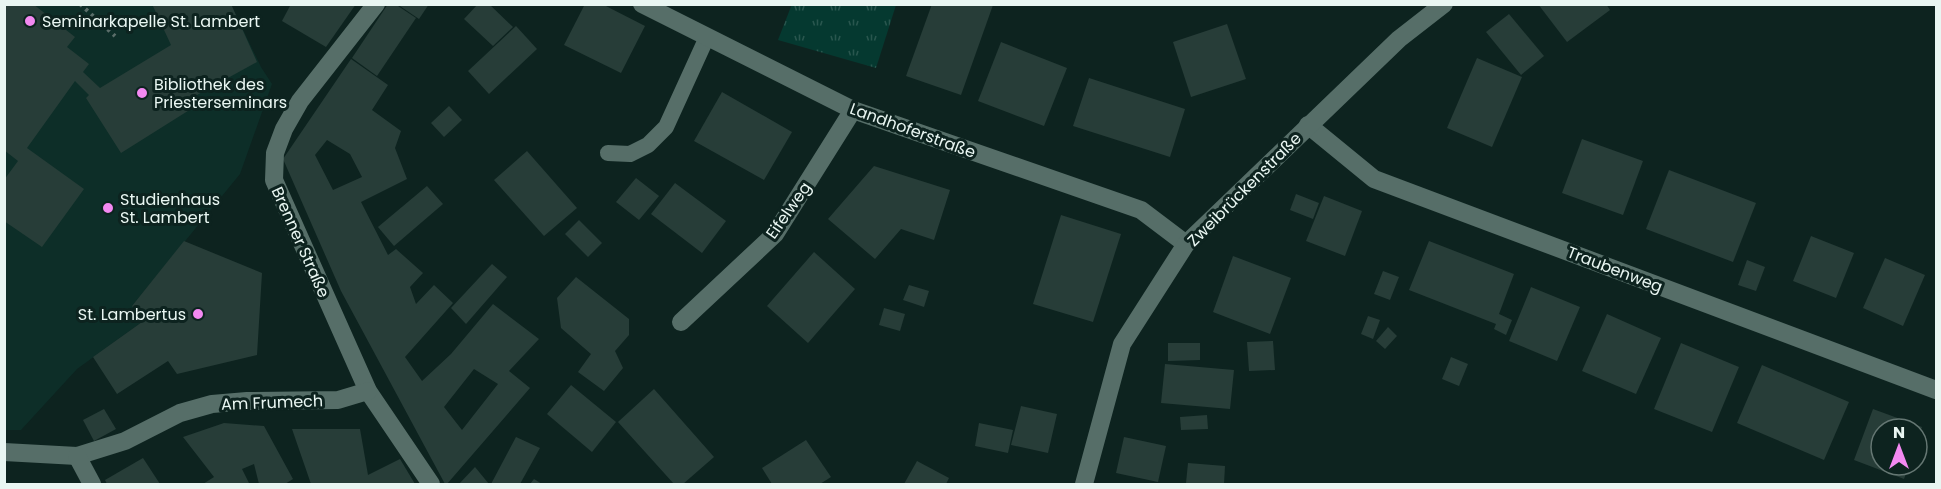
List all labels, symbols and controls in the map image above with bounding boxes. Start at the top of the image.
place label: Seminarkapelle St. Lambert [42,10,260,33]
marker: Seminarkapelle St. Lambert [23,14,37,28]
place label: Bibliothek des Priesterseminars [154,73,287,114]
marker: Bibliothek des Priesterseminars [135,86,149,100]
street label: Landhoferstraße [847,97,979,164]
street label: Zweibrückenstraße [1182,127,1306,251]
street label: Eifelweg [760,177,817,244]
street label: Brenner Straße [266,183,335,301]
place label: Studienhaus St. Lambert [120,188,220,229]
marker: Studienhaus St. Lambert [101,201,115,215]
street label: Traubenweg [1564,241,1666,298]
place label: St. Lambertus [78,303,186,326]
marker: St. Lambertus [191,307,205,321]
street label: Am Frumech [221,389,323,416]
north arrow [1869,417,1929,477]
text: N [1893,421,1905,444]

